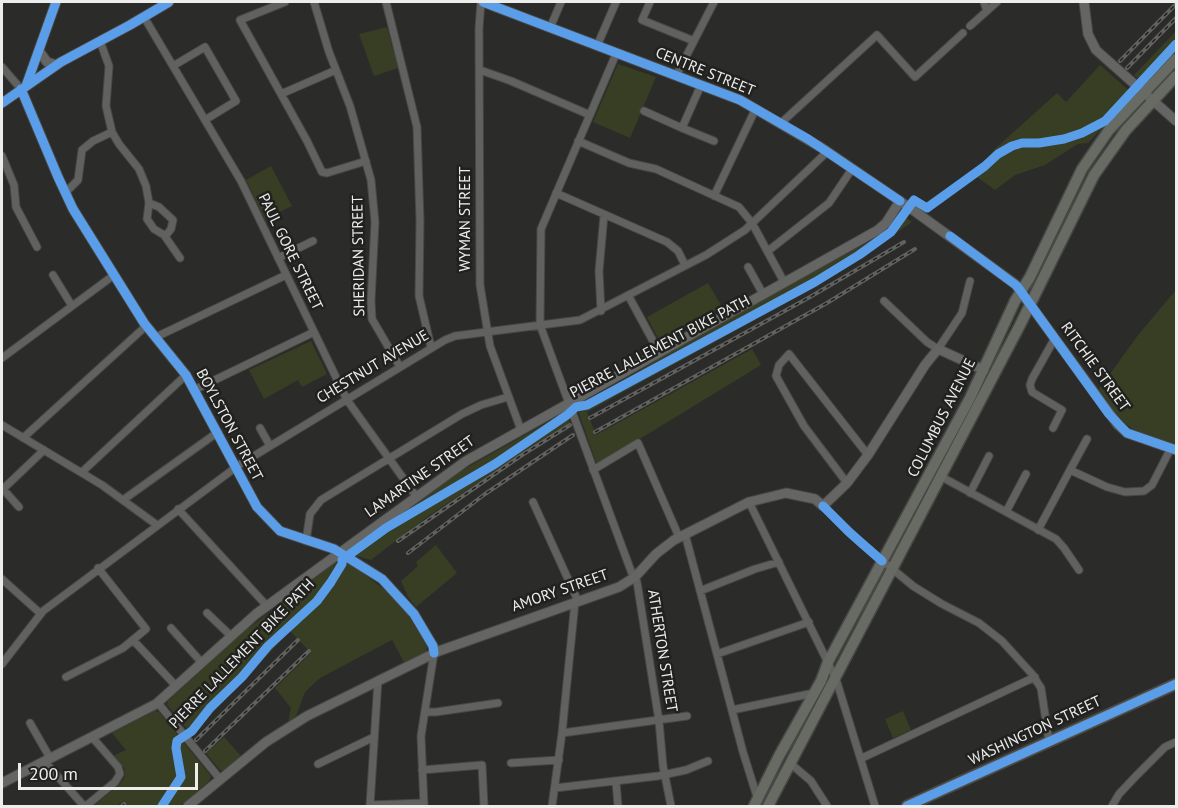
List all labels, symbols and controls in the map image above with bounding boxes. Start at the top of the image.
street label: CENTRE STREET [653,44,757,100]
street label: WYMAN STREET [457,166,475,272]
street label: PAUL GORE STREET [254,191,326,313]
street label: SHERIDAN STREET [349,195,369,317]
street label: PIERRE LALLEMENT BIKE PATH [567,292,753,402]
street label: RITCHIE STREET [1057,319,1133,415]
street label: CHESTNUT AVENUE [314,326,432,408]
street label: COLUMBUS AVENUE [904,356,980,480]
street label: BOYLSTON STREET [192,366,266,484]
street label: LAMARTINE STREET [362,432,478,522]
street label: AMORY STREET [509,566,611,616]
street label: PIERRE LALLEMENT BIKE PATH [166,575,318,733]
street label: ATHERTON STREET [643,588,681,714]
street label: WASHINGTON STREET [966,692,1104,770]
scale bar [21,751,201,789]
text: 200 m [29,762,78,785]

